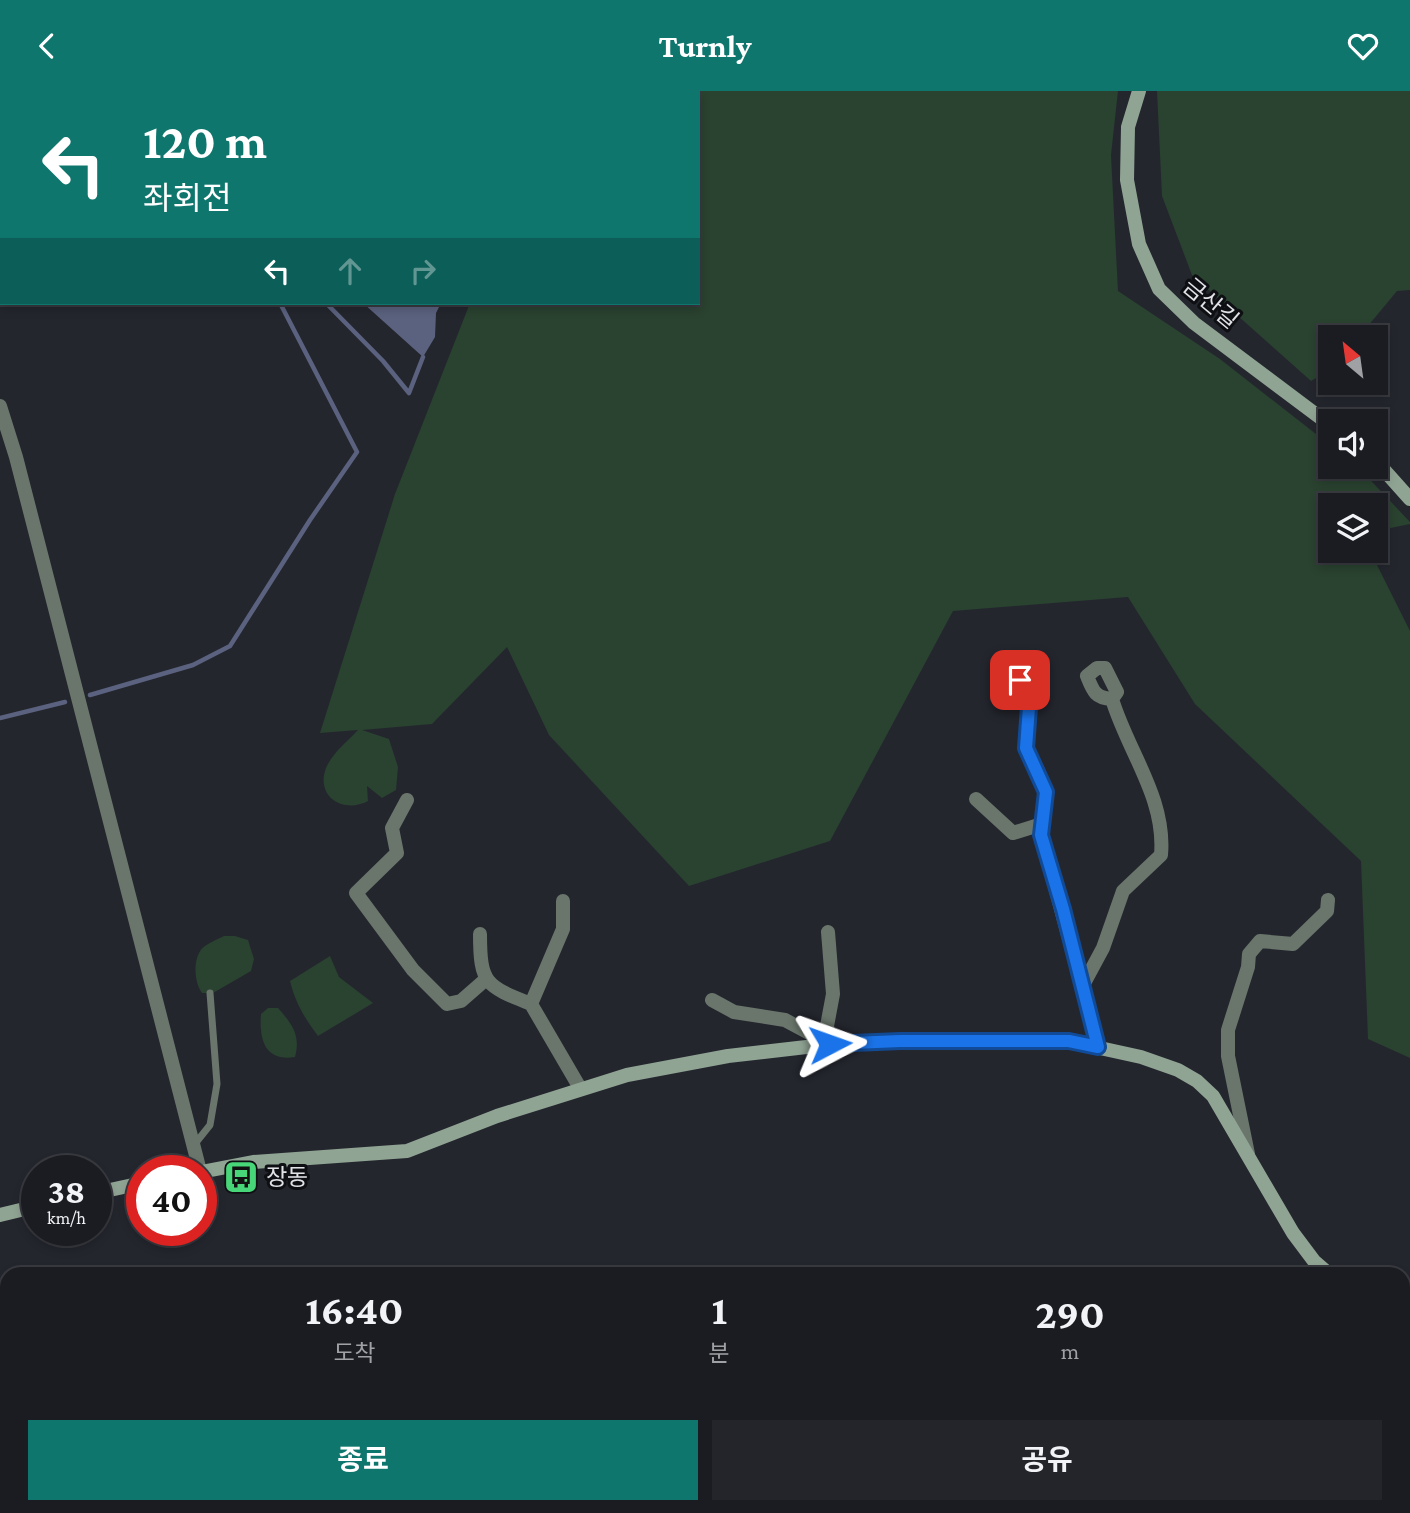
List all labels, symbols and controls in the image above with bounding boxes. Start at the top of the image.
icon: back [28,27,66,65]
icon: heart [1344,27,1382,65]
text: Turnly [658,28,752,64]
text: 120 m [143,114,267,169]
icon: left [28,119,119,210]
text: 좌회전 [143,180,231,216]
icon: left [258,252,296,290]
icon: ahead [331,252,369,290]
icon: right [404,252,442,290]
street label: 금산길 [1178,273,1244,333]
north arrow [1318,325,1388,395]
map controls [1318,325,1388,563]
button: sound [1318,409,1388,479]
button: layers [1318,493,1388,563]
pin [990,650,1050,710]
icon: arrive [1001,661,1039,699]
position arrow [793,1007,867,1081]
speed limit sign: 40 [126,1155,217,1246]
bus stop icon: 장동 [222,1158,260,1196]
place label: 장동 [266,1164,308,1190]
text: 38 [48,1172,85,1211]
text: km/h [47,1208,86,1228]
text: 16:40 [305,1286,404,1333]
text: 1 [712,1286,727,1333]
text: 290 [1035,1290,1105,1337]
text: m [1061,1338,1079,1364]
text: 도착 [333,1340,376,1366]
text: 분 [709,1340,730,1366]
button: 종료 [28,1420,698,1500]
button: 공유 [712,1420,1382,1500]

